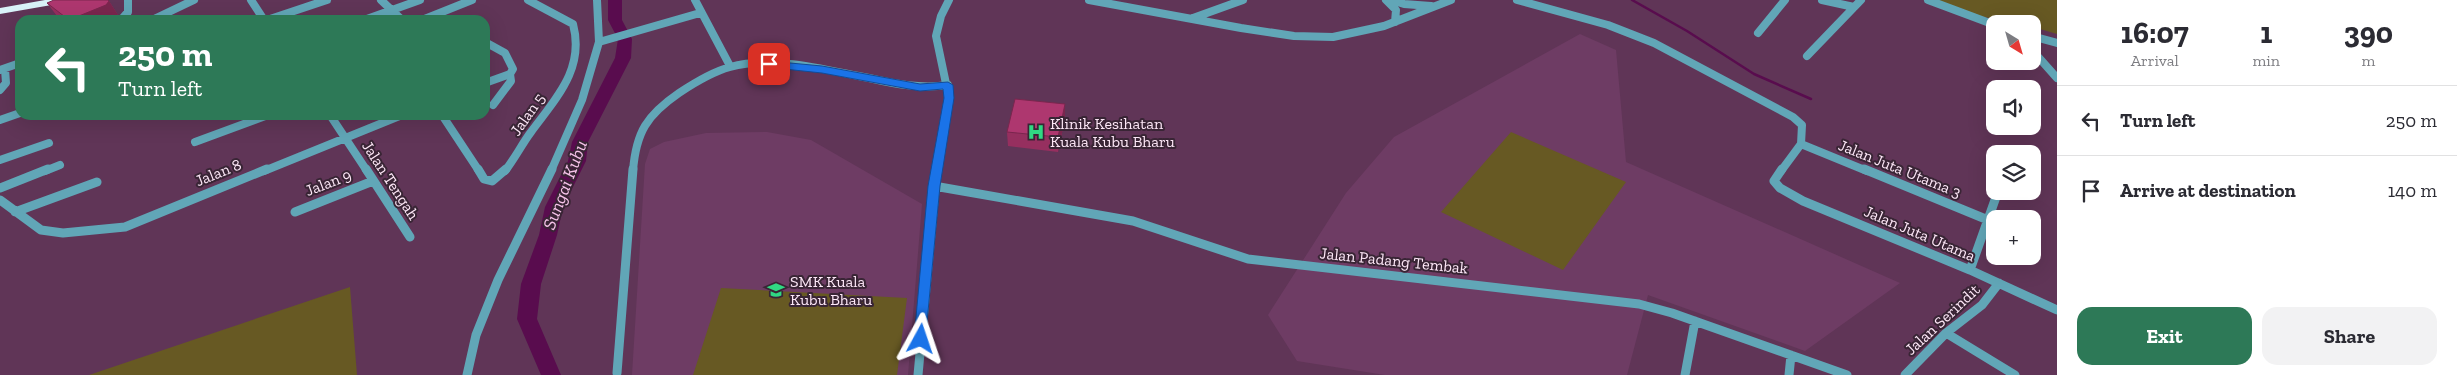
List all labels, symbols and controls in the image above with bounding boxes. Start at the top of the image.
north arrow [1986,15,2041,70]
map controls [1986,15,2041,265]
text: 16:07 [2121,15,2189,51]
text: 1 [2260,15,2272,51]
text: 390 [2344,15,2393,51]
text: 250 m [118,33,212,75]
icon: left [35,35,100,100]
pin [748,43,790,85]
icon: arrive [755,50,783,78]
text: Arrival [2131,51,2179,70]
text: min [2252,51,2280,70]
text: m [2362,51,2375,70]
text: Turn left [118,75,202,102]
button: sound [1986,80,2041,135]
street label: Jalan 5 [506,89,549,139]
icon: left [2077,107,2105,135]
text: Turn left [2120,109,2195,132]
text: 250 m [2386,109,2437,132]
place label: Klinik Kesihatan Kuala Kubu Bharu [1050,114,1175,151]
hospital icon: Klinik Kesihatan Kuala Kubu Bharu [1026,122,1046,142]
street label: Jalan Juta Utama 3 [1836,135,1964,202]
street label: Jalan Tengah [358,137,423,223]
water label: Sungai Kubu [538,137,592,233]
button: layers [1986,145,2041,200]
street label: Jalan 8 [192,155,244,190]
street label: Jalan 9 [302,165,354,200]
icon: arrive [2077,177,2105,205]
text: Arrive at destination [2120,179,2296,202]
text: 140 m [2388,179,2437,202]
street label: Jalan Juta Utama [1861,201,1978,266]
button: + [1986,210,2041,265]
street label: Jalan Padang Tembak [1319,243,1470,278]
place label: SMK Kuala Kubu Bharu [790,272,872,309]
school or university icon: SMK Kuala Kubu Bharu [766,280,786,300]
street label: Jalan Serindit [1901,280,1984,359]
button: Exit [2077,307,2252,365]
button: Share [2262,307,2437,365]
position arrow [894,312,946,364]

